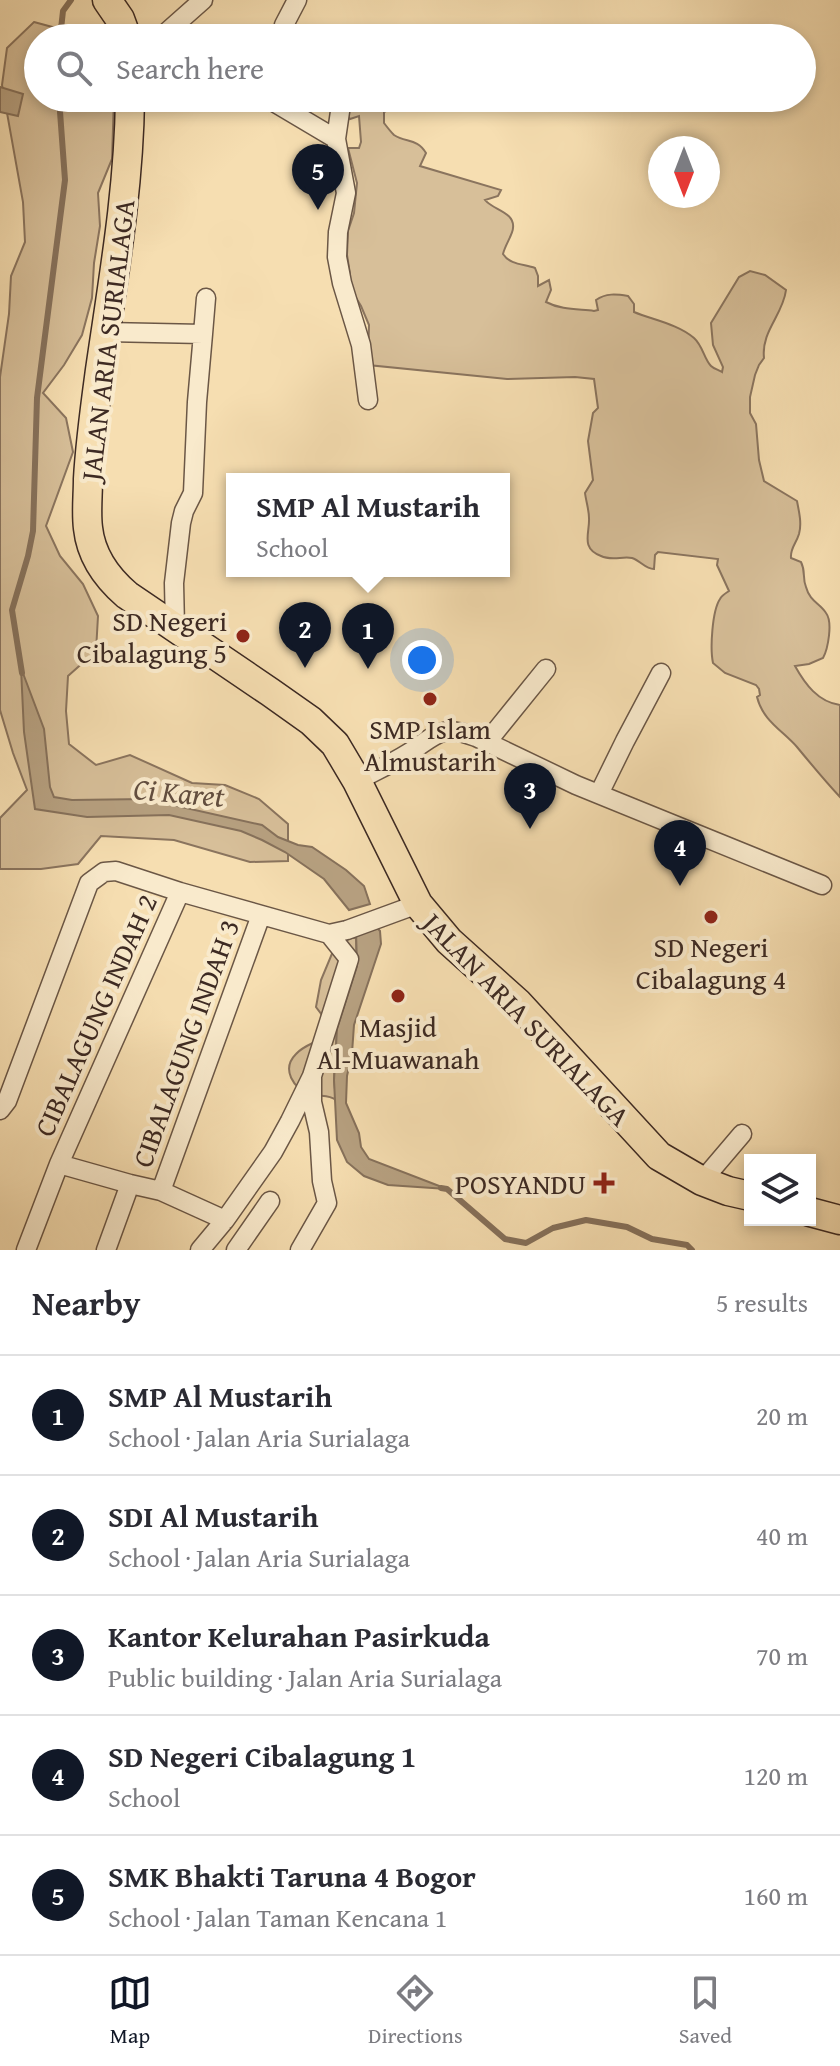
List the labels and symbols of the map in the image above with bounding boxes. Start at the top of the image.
north arrow [648,136,720,208]
pin: 5 [292,144,344,210]
street label: JALAN ARIA SURIALAGA [69,197,145,486]
place label: SD Negeri Cibalagung 5 [77,600,227,673]
pin: 2 [279,602,331,668]
pin: 1 [342,603,394,669]
marker: SD Negeri Cibalagung 5 [234,627,252,645]
your location [402,640,442,680]
marker: SMP Islam Almustarih [421,690,439,708]
place label: SMP Islam Almustarih [364,708,496,781]
pin: 3 [504,763,556,829]
water label: Ci Karet [132,766,227,818]
pin: 4 [654,820,706,886]
street label: CIBALAGUNG INDAH 2 [23,887,167,1143]
street label: JALAN ARIA SURIALAGA [412,901,640,1135]
marker: SD Negeri Cibalagung 4 [702,908,720,926]
street label: CIBALAGUNG INDAH 3 [121,913,249,1173]
place label: SD Negeri Cibalagung 4 [636,926,786,999]
marker: Masjid Al-Muawanah [389,987,407,1005]
place label: Masjid Al-Muawanah [317,1006,480,1079]
place label: POSYANDU [455,1163,586,1204]
marker: POSYANDU [593,1172,615,1194]

